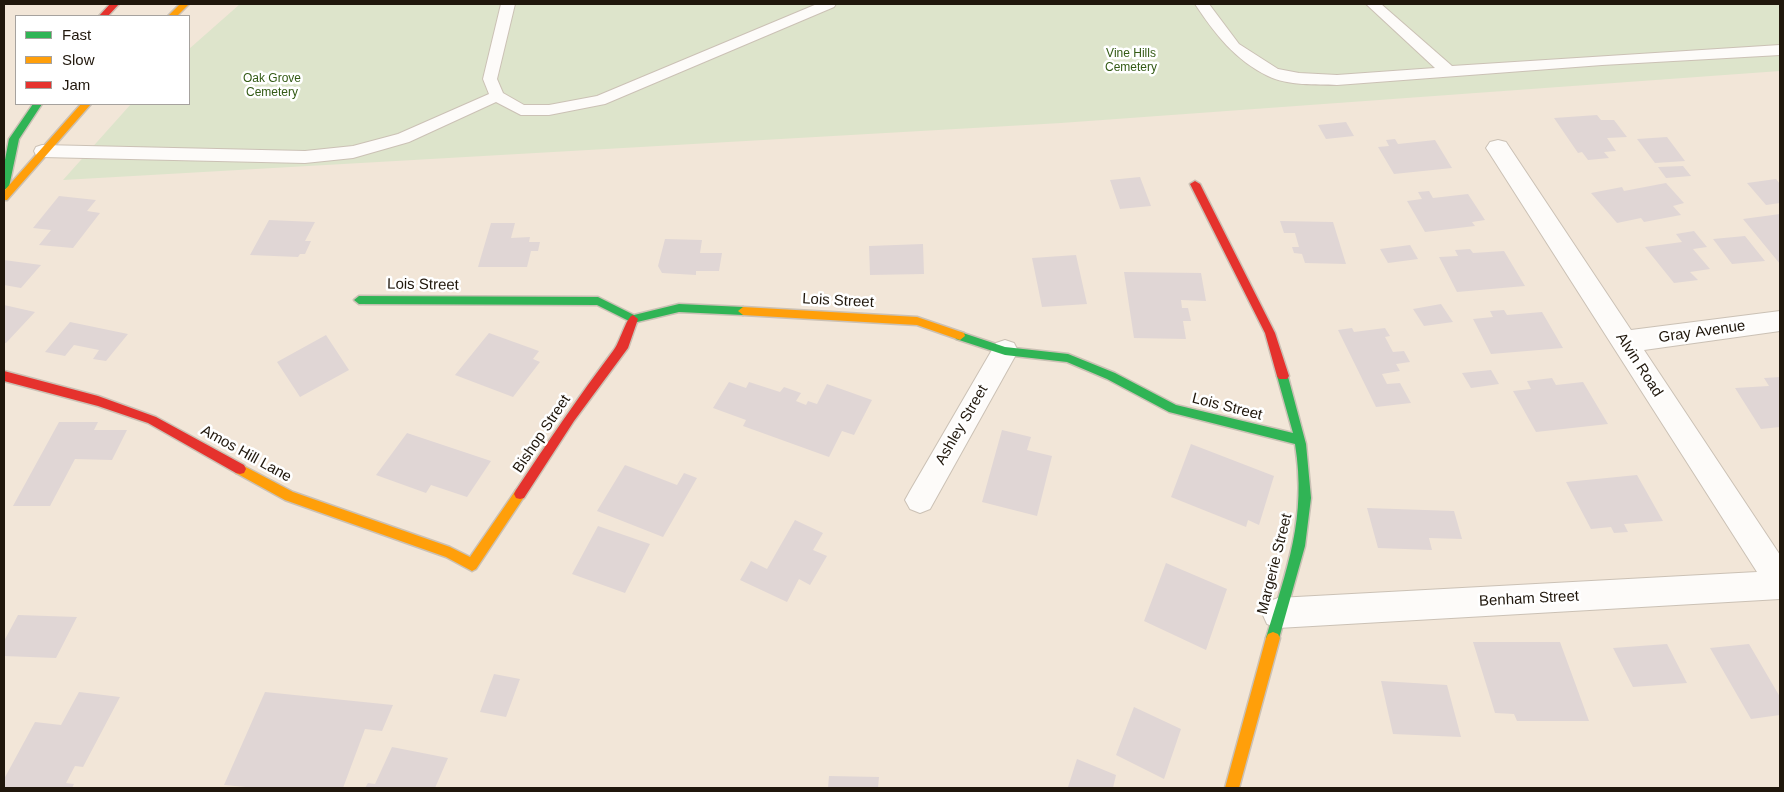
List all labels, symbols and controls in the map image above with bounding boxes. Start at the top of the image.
legend [15,15,190,105]
text: Fast [62,26,91,43]
park label: Vine Hills Cemetery [1105,47,1157,75]
text: Slow [62,51,95,68]
park label: Oak Grove Cemetery [243,72,301,100]
text: Jam [62,76,90,93]
street label: Lois Street [387,275,459,295]
street label: Lois Street [802,290,874,312]
street label: Gray Avenue [1658,317,1746,347]
street label: Alvin Road [1612,330,1666,400]
street label: Ashley Street [932,382,992,468]
street label: Lois Street [1190,390,1264,424]
street label: Bishop Street [509,392,575,476]
street label: Amos Hill Lane [198,422,294,486]
street label: Margerie Street [1254,512,1296,616]
street label: Benham Street [1479,587,1579,611]

